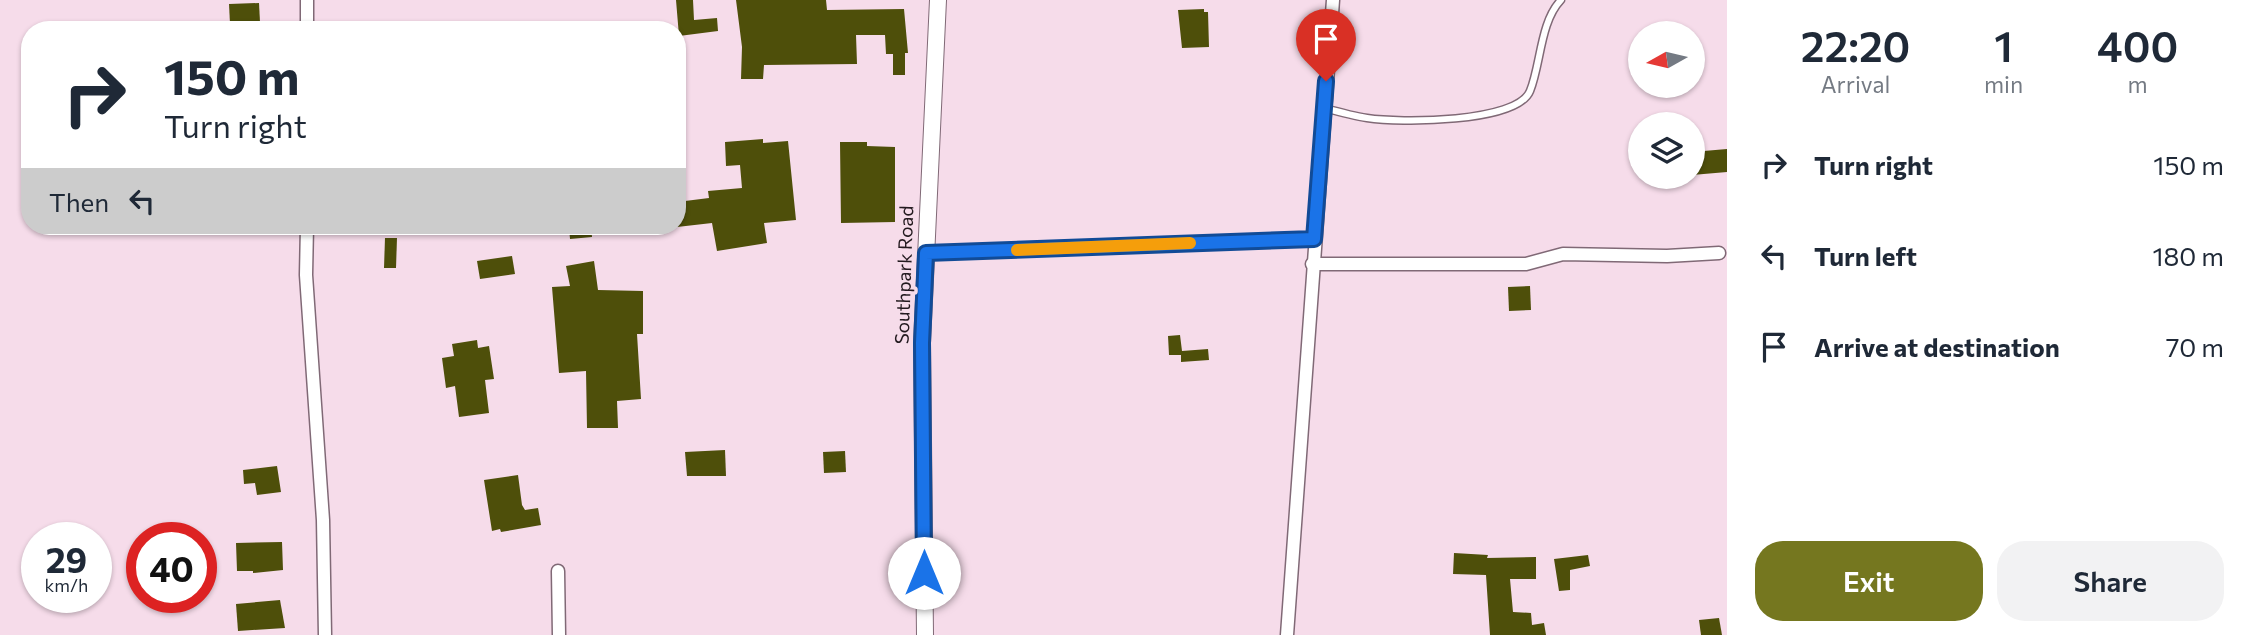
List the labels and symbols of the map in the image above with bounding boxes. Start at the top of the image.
pin [1296,9,1356,81]
north arrow [1628,21,1704,98]
street label: Southpark Road [890,205,917,345]
speed limit sign: 40 [126,522,217,613]
position arrow [887,536,961,610]

